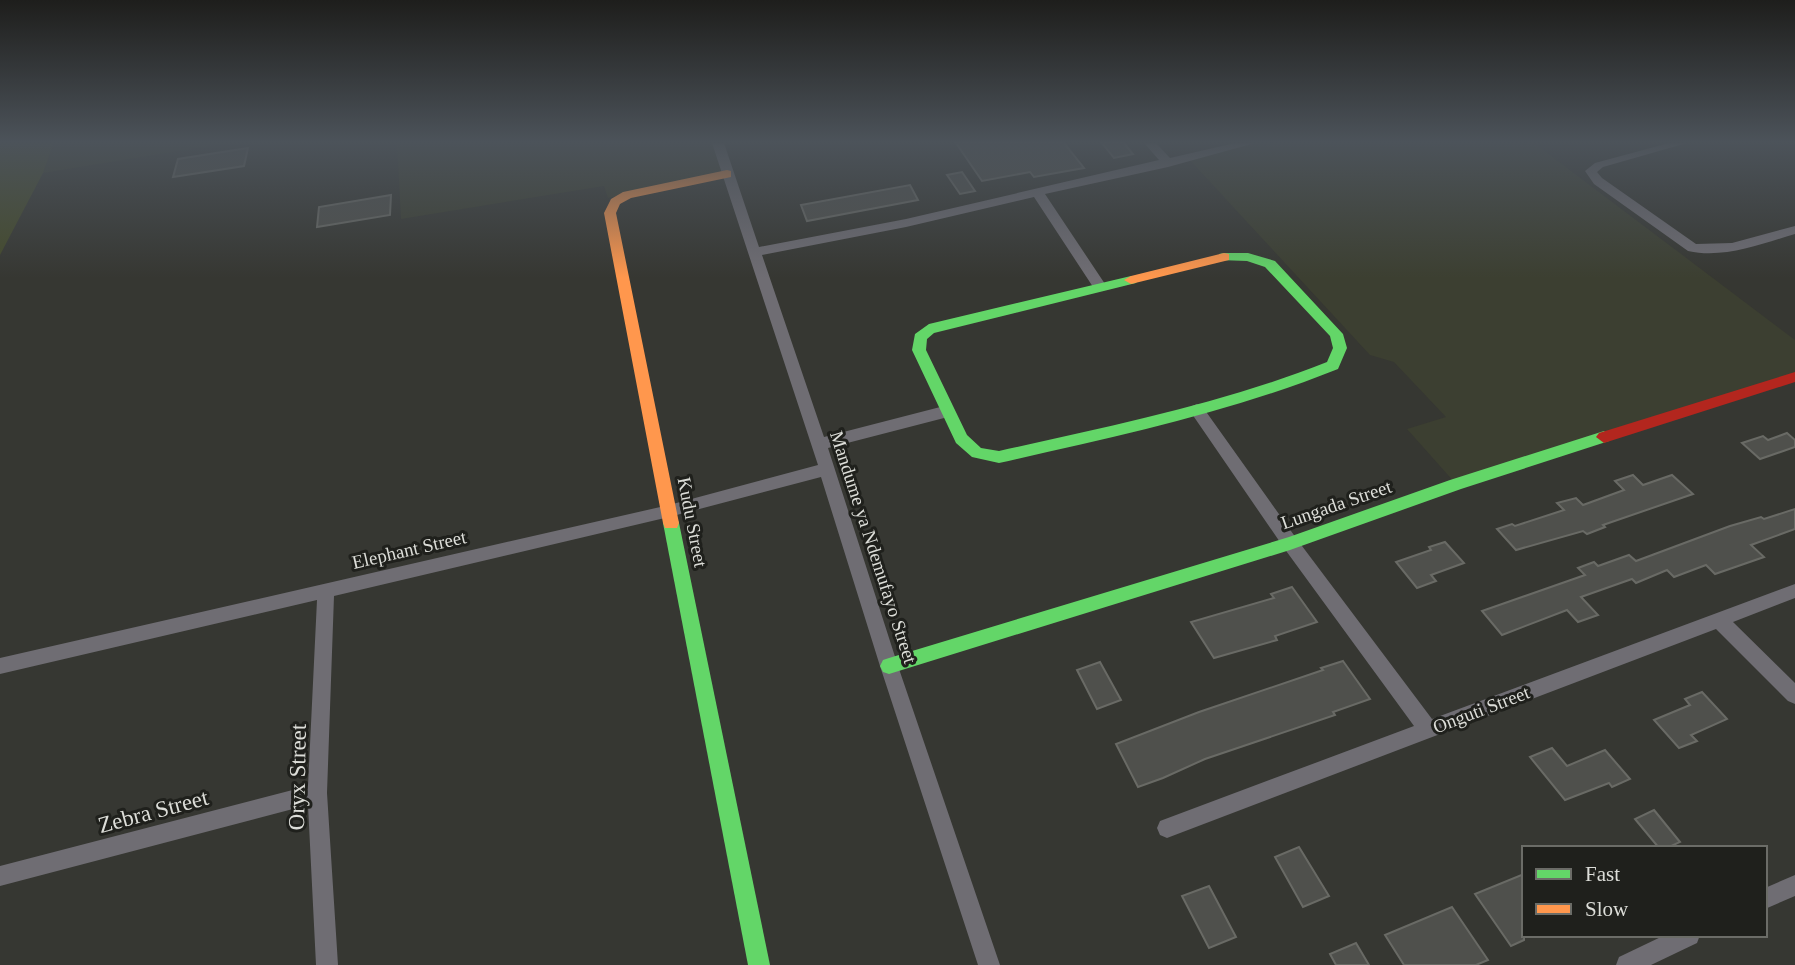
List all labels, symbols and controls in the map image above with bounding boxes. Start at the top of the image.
street label: Mandume ya Ndemufayo Street [826,428,921,667]
street label: Kudu Street [673,475,712,570]
street label: Lungada Street [1278,476,1395,533]
street label: Elephant Street [350,526,469,573]
street label: Onguti Street [1430,681,1533,738]
street label: Oryx Street [284,723,311,831]
street label: Zebra Street [95,785,212,838]
legend [1522,846,1767,937]
text: Fast [1585,862,1620,886]
text: Slow [1585,897,1629,921]

